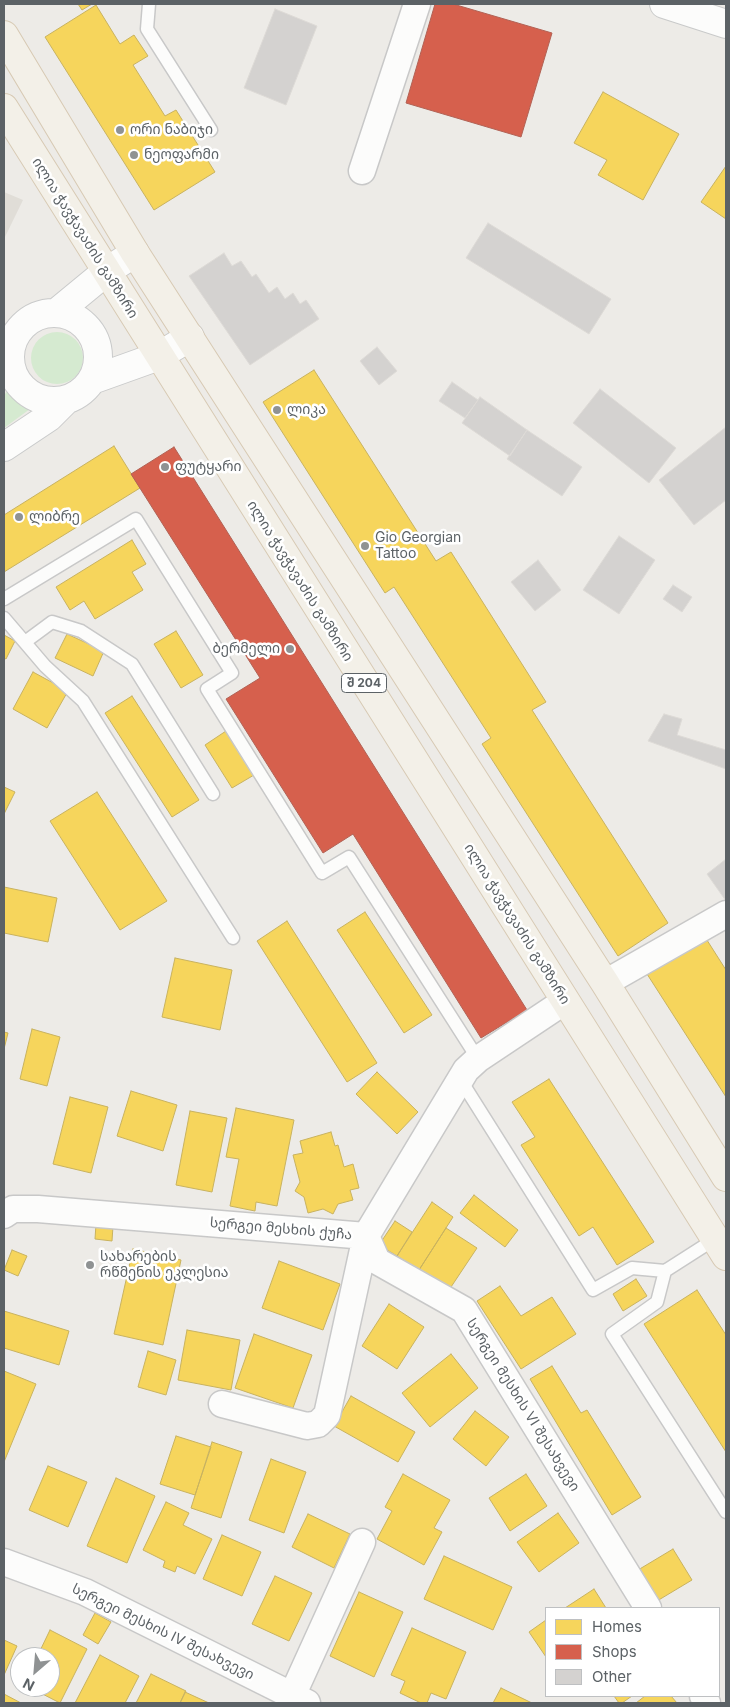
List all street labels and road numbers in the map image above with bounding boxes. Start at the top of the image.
street label: ილია ჭავჭავაძის გამზირი [28,155,142,321]
street label: ილია ჭავჭავაძის გამზირი [243,498,357,664]
road number: შ 204 [342,674,386,692]
street label: ილია ჭავჭავაძის გამზირი [460,841,574,1007]
street label: სერგეი მესხის ქუჩა [209,1214,353,1244]
street label: სერგეი მესხის VI შესახვევი [463,1316,583,1494]
street label: სერგეი მესხის IV შესახვევი [69,1581,257,1683]

